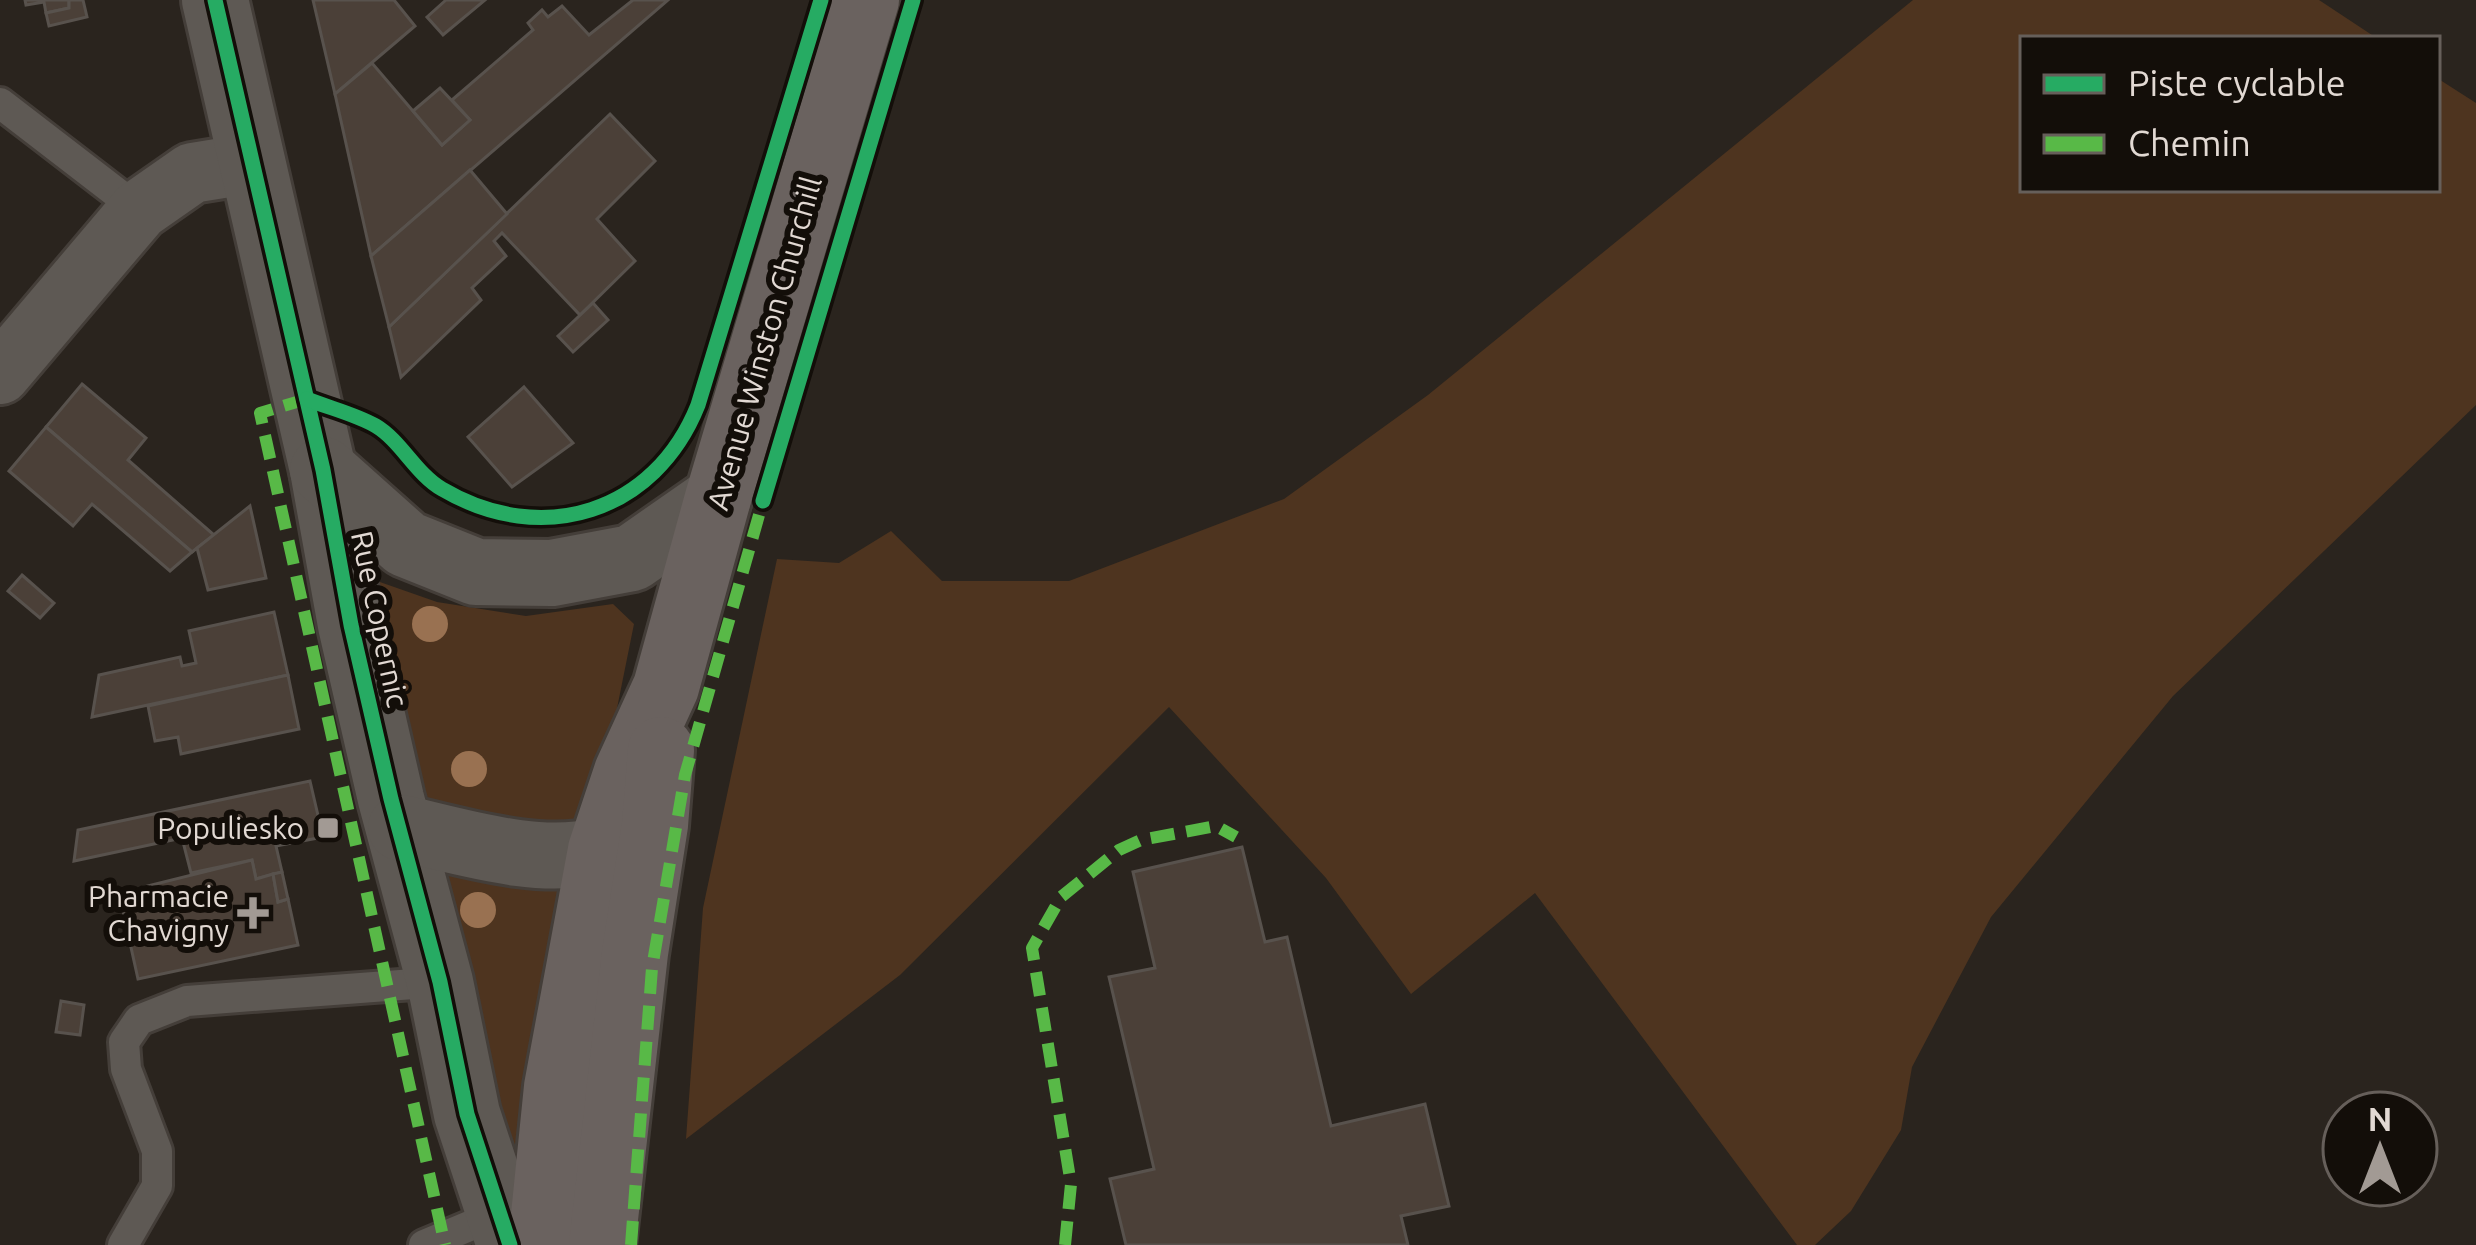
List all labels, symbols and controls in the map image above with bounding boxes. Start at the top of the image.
legend [2020,36,2440,192]
text: Piste cyclable [2128,62,2346,103]
text: Chemin [2128,122,2251,163]
street label: Avenue Winston Churchill [700,172,828,514]
street label: Rue Copernic [345,528,415,710]
place label: Populiesko [157,811,304,845]
marker: Populiesko [315,815,341,841]
place label: Pharmacie Chavigny [88,879,229,947]
marker: Pharmacie Chavigny [240,900,266,926]
north arrow [2320,1089,2440,1209]
text: N [2368,1100,2392,1137]

